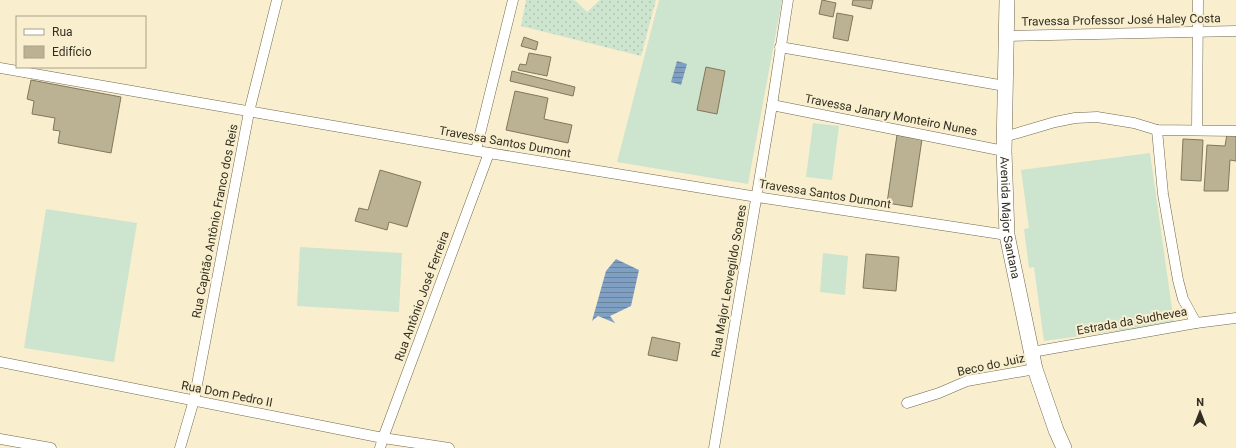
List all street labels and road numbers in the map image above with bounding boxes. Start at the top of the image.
street label: Travessa Professor José Haley Costa [1021,11,1221,29]
street label: Travessa Janary Monteiro Nunes [804,91,978,139]
street label: Rua Capitão Antônio Franco dos Reis [189,123,241,319]
street label: Travessa Santos Dumont [438,124,572,160]
street label: Avenida Major Santana [997,156,1023,280]
street label: Travessa Santos Dumont [758,177,892,211]
street label: Rua Major Leovegildo Soares [709,203,749,359]
street label: Rua Antônio José Ferreira [392,229,452,363]
street label: Estrada da Sudhevea [1076,304,1188,338]
street label: Beco do Juiz [956,351,1026,379]
street label: Rua Dom Pedro II [180,378,274,410]

